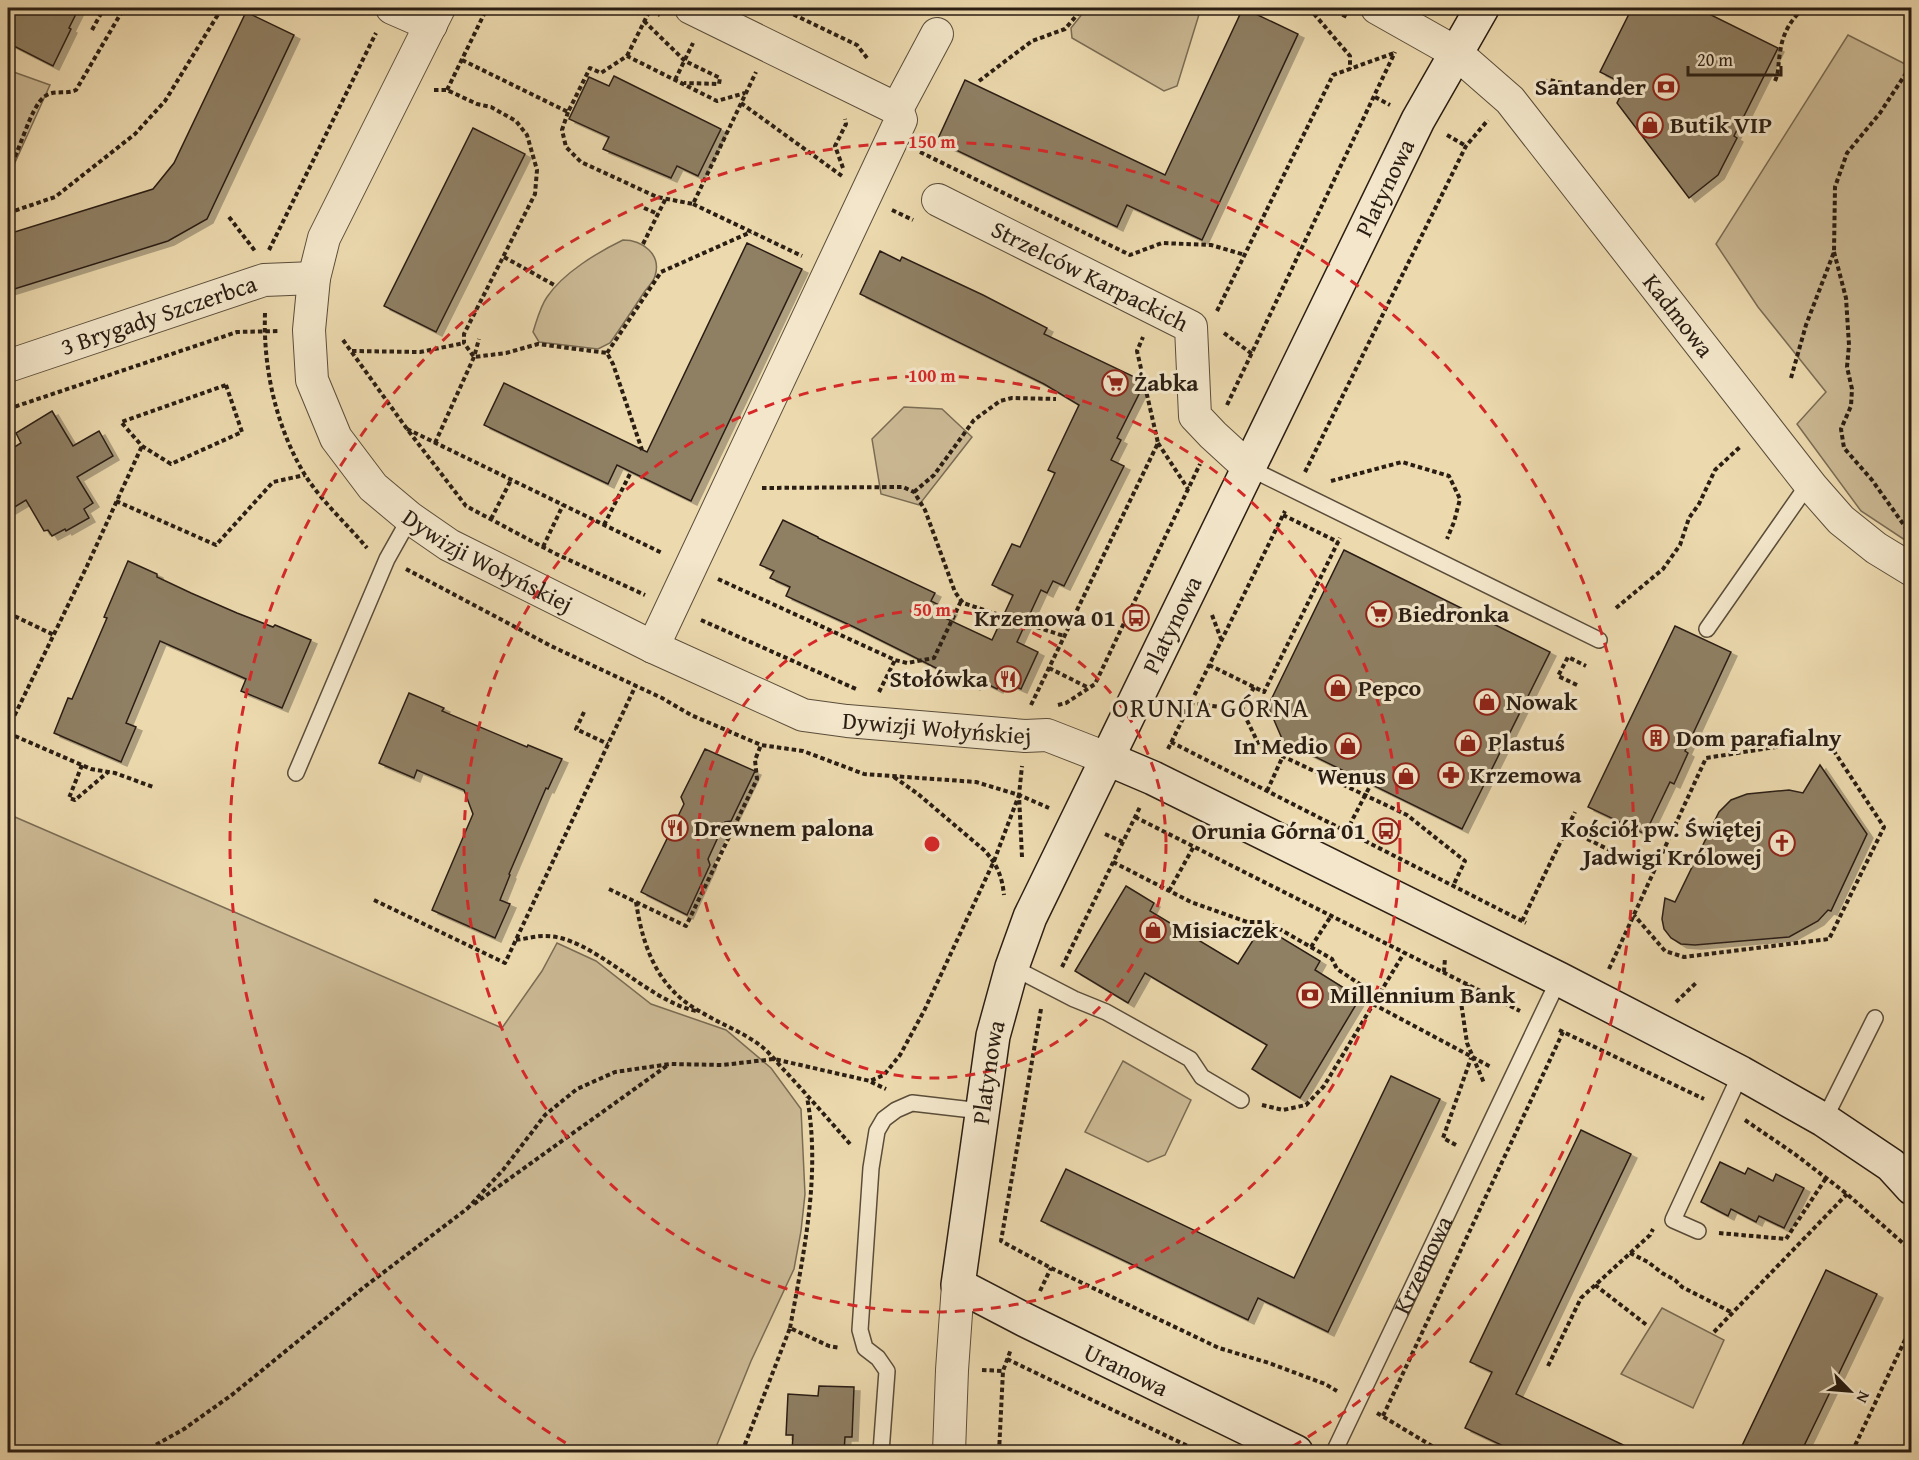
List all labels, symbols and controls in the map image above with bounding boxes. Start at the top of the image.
scale bar [1688,39,1781,77]
text: 20 m [1697,46,1733,73]
place label: Santander [1535,69,1646,104]
bank icon: Santander [1651,72,1681,102]
place label: Butik VIP [1670,107,1772,142]
shop icon: Butik VIP [1635,110,1665,140]
text: 150 m [908,128,956,155]
street label: Platynowa [1346,132,1423,243]
street label: Strzelców Karpackich [986,212,1195,340]
street label: 3 Brygady Szczerbca [56,266,262,364]
street label: Kadmowa [1635,266,1723,365]
text: 100 m [908,362,956,389]
place label: Żabka [1134,365,1199,400]
supermarket icon: Żabka [1100,368,1130,398]
street label: Dywizji Wołyńskiej [395,500,579,621]
street label: Platynowa [1133,569,1211,680]
text: 50 m [913,596,952,623]
place label: Biedronka [1398,596,1510,631]
supermarket icon: Biedronka [1364,599,1394,629]
place label: Krzemowa 01 [974,600,1116,635]
bus stop icon: Krzemowa 01 [1121,603,1151,633]
place label: Stołówka [890,661,989,696]
restaurant icon: Stołówka [993,664,1023,694]
place label: Pepco [1358,670,1421,705]
shop icon: Pepco [1323,673,1353,703]
place label: Nowak [1506,684,1578,719]
district label: ORUNIA GÓRNA [1112,687,1310,727]
shop icon: Nowak [1472,687,1502,717]
street label: Dywizji Wołyńskiej [841,703,1032,753]
place label: Dom parafialny [1676,720,1842,755]
building icon: Dom parafialny [1641,723,1671,753]
place label: Plastuś [1488,725,1565,760]
place label: In Medio [1234,728,1328,763]
shop icon: Plastuś [1453,728,1483,758]
shop icon: In Medio [1333,731,1363,761]
place label: Krzemowa [1470,757,1582,792]
place label: Wenus [1316,758,1386,793]
pharmacy icon: Krzemowa [1436,760,1466,790]
shop icon: Wenus [1391,761,1421,791]
place label: Drewnem palona [694,810,875,845]
place label: Kościół pw. Świętej Jadwigi Królowej [1561,811,1762,874]
restaurant icon: Drewnem palona [660,813,690,843]
place label: Orunia Górna 01 [1192,813,1366,848]
bus stop icon: Orunia Górna 01 [1371,816,1401,846]
church icon: Kościół pw. Świętej Jadwigi Królowej [1767,828,1797,858]
centre of rings [922,834,942,854]
place label: Misiaczek [1172,912,1278,947]
shop icon: Misiaczek [1138,915,1168,945]
place label: Millennium Bank [1330,977,1515,1012]
bank icon: Millennium Bank [1295,980,1325,1010]
street label: Platynowa [963,1015,1014,1126]
street label: Krzemowa [1384,1209,1461,1320]
street label: Uranowa [1078,1334,1175,1405]
north arrow [1820,1361,1880,1421]
text: N [1850,1387,1877,1408]

